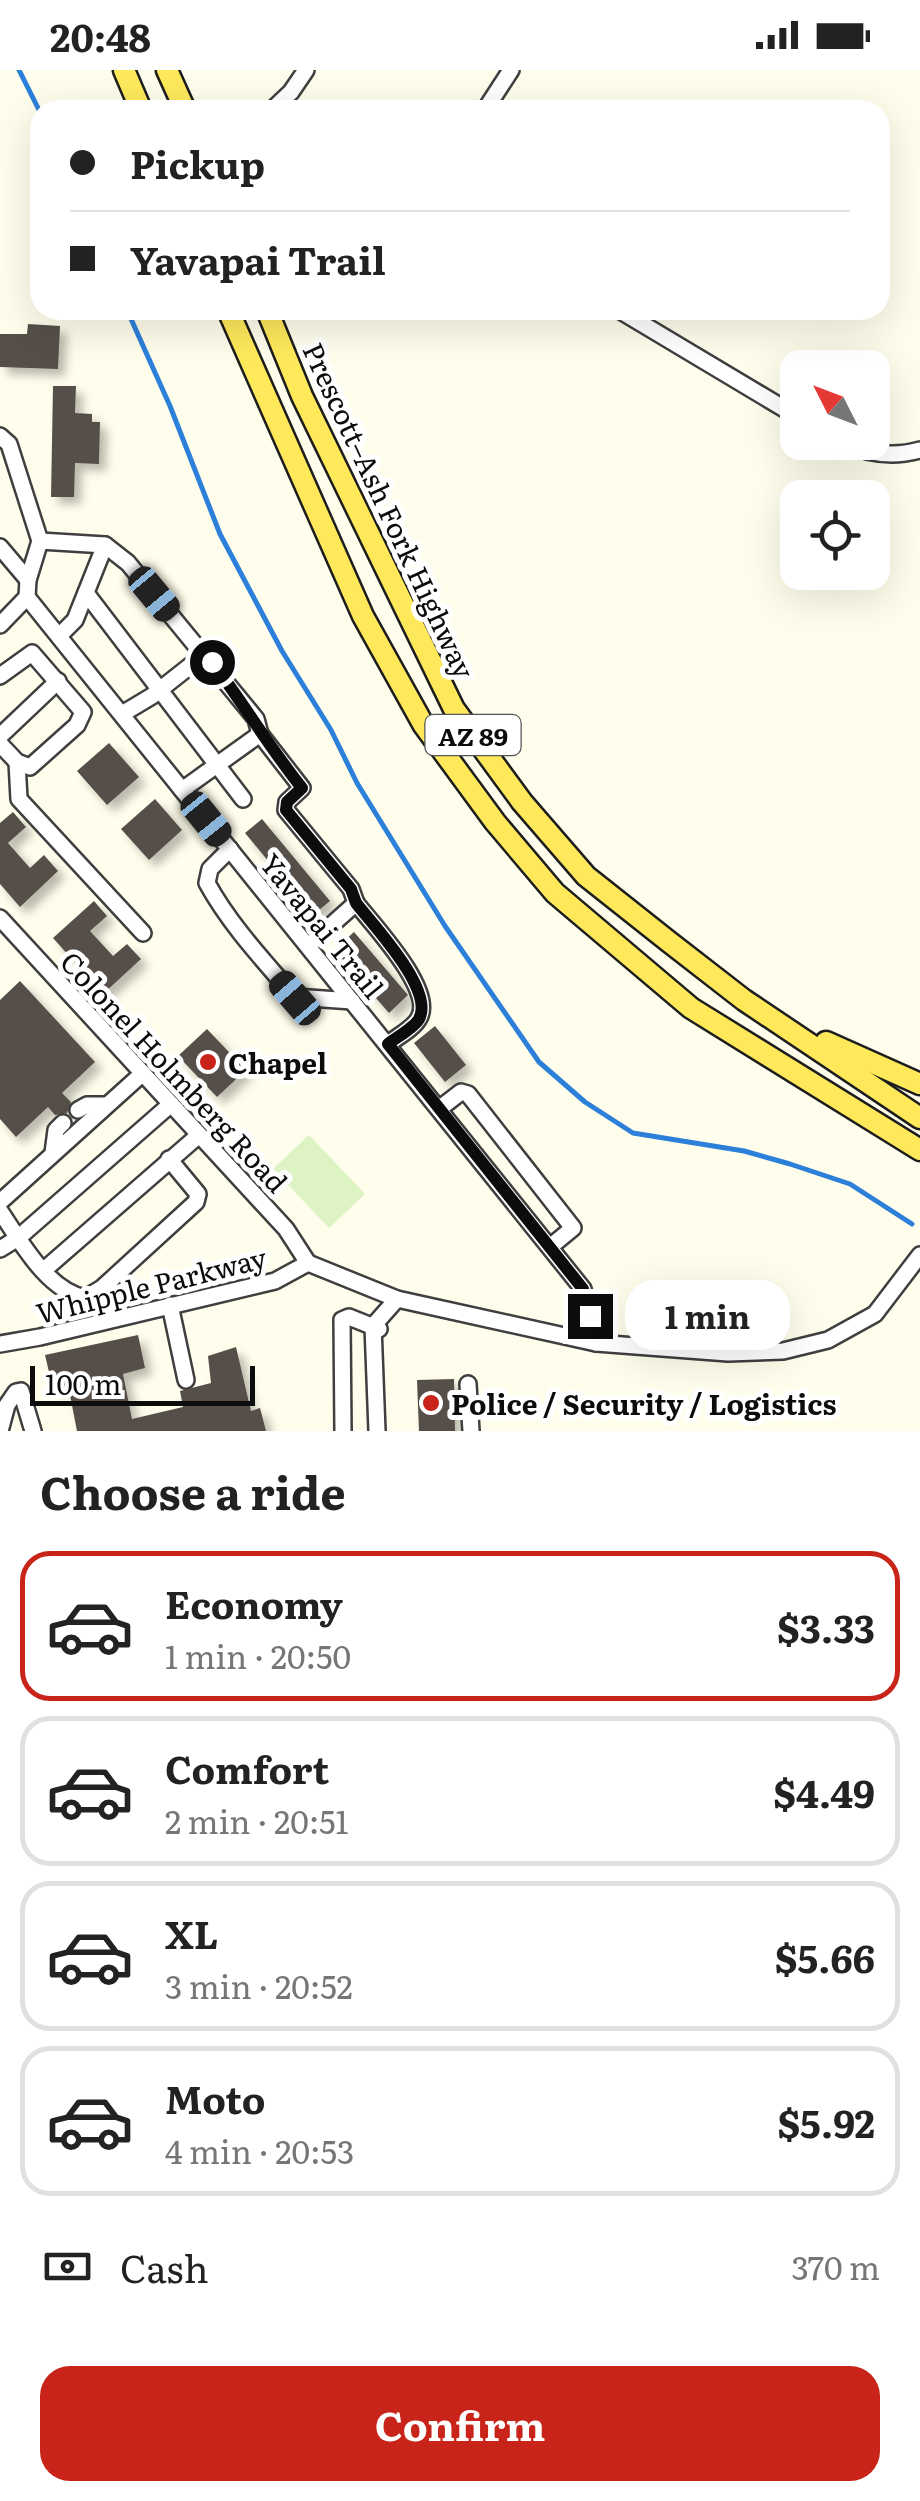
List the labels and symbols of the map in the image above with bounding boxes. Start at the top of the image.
street label: Prescott–Ash Fork Highway [294,335,487,686]
north arrow [780,350,890,460]
car [123,561,185,627]
route start [190,640,235,685]
road number: AZ 89 [426,715,520,755]
car [175,786,237,852]
street label: Yavapai Trail [251,843,395,1007]
street label: Colonel Holmberg Road [52,941,298,1201]
car [264,966,326,1030]
place label: Chapel [228,1041,327,1083]
marker: Chapel [197,1051,219,1073]
street label: Whipple Parkway [31,1235,271,1333]
callout: 1 min [625,1281,790,1351]
route end [568,1294,613,1339]
scale bar [30,1361,255,1406]
place label: Police / Security / Logistics [451,1382,837,1424]
marker: Police / Security / Logistics [420,1392,442,1414]

